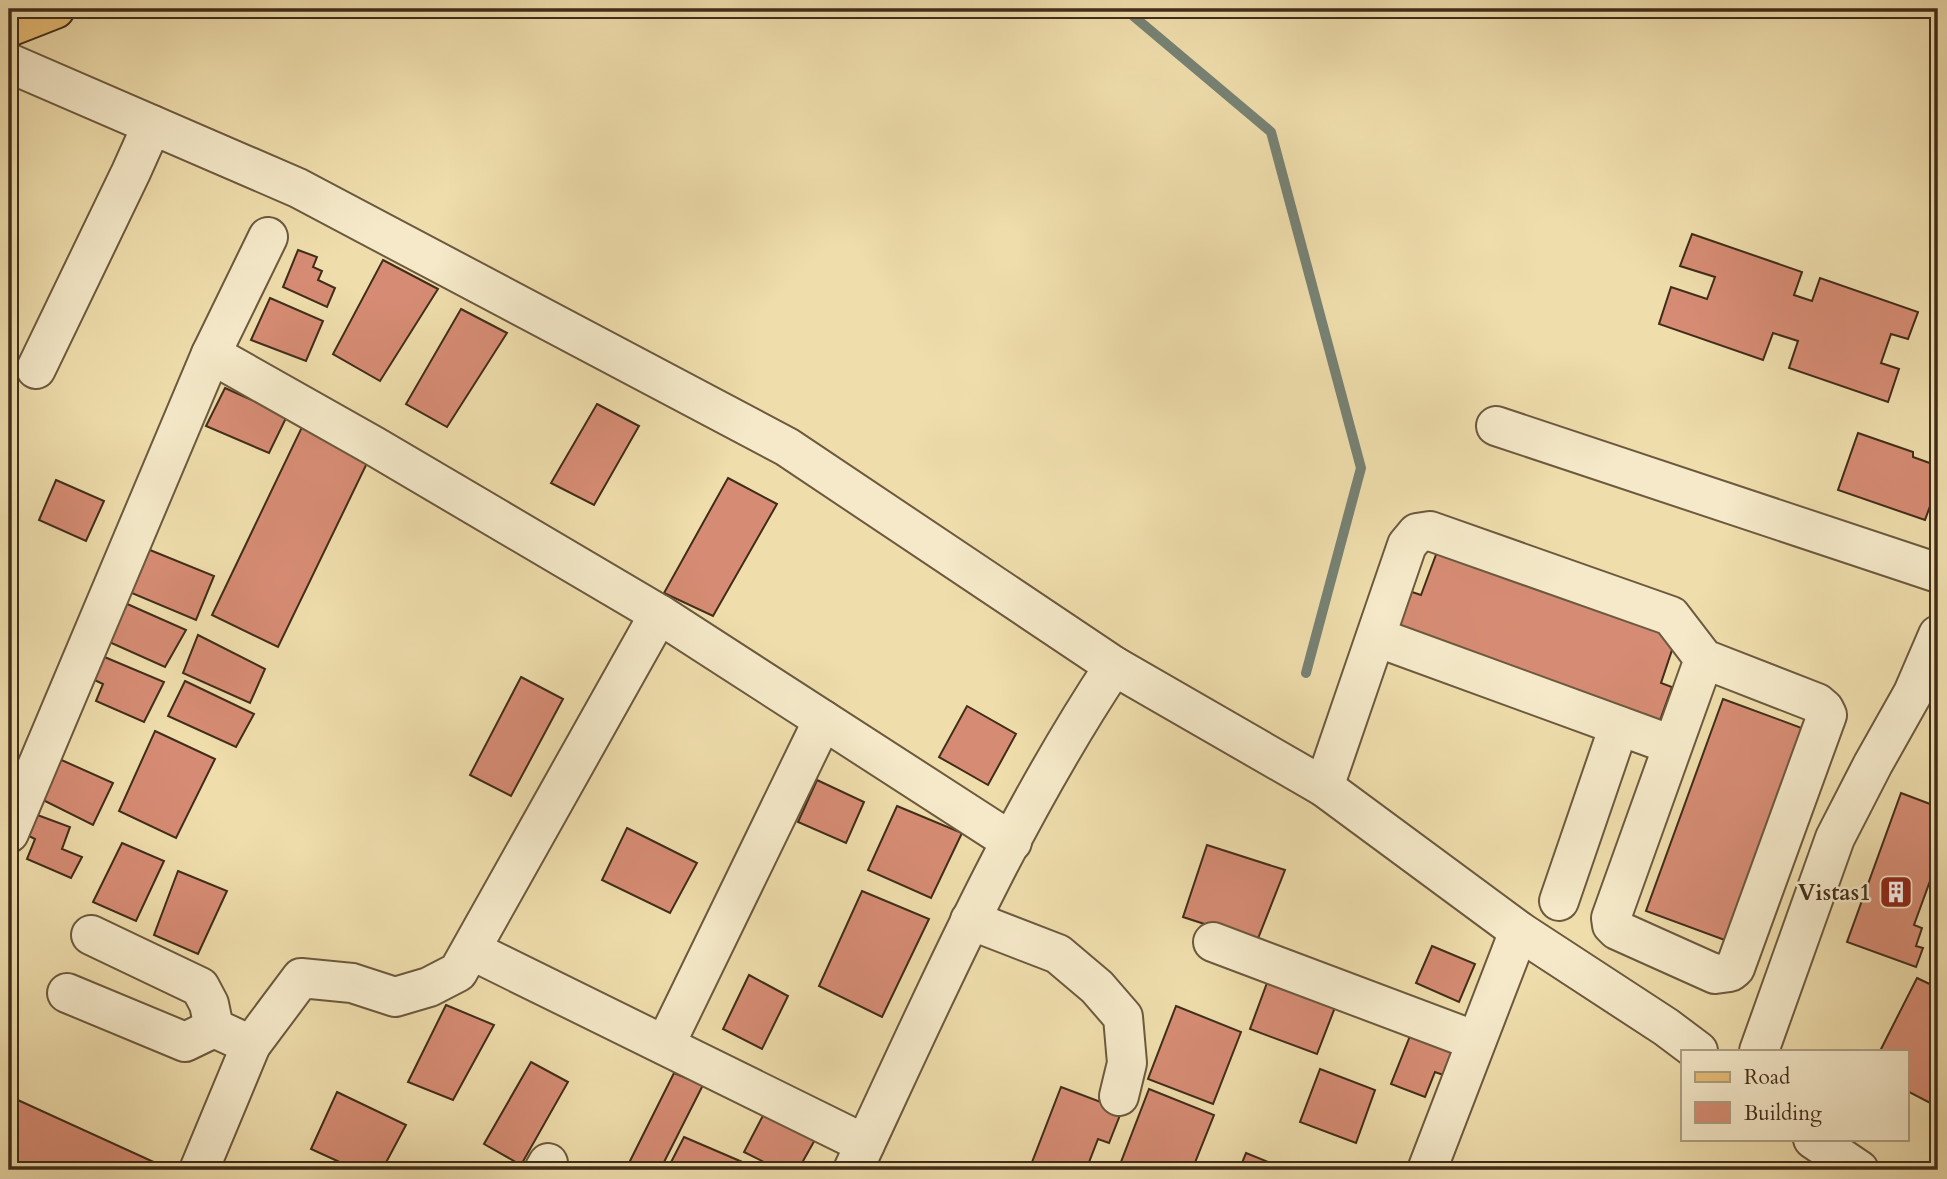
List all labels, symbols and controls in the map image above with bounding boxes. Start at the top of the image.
building icon: Vistas1 [1877,873,1915,911]
place label: Vistas1 [1798,877,1871,908]
legend [1681,1050,1909,1140]
text: Road [1744,1063,1790,1092]
text: Building [1744,1099,1822,1128]

